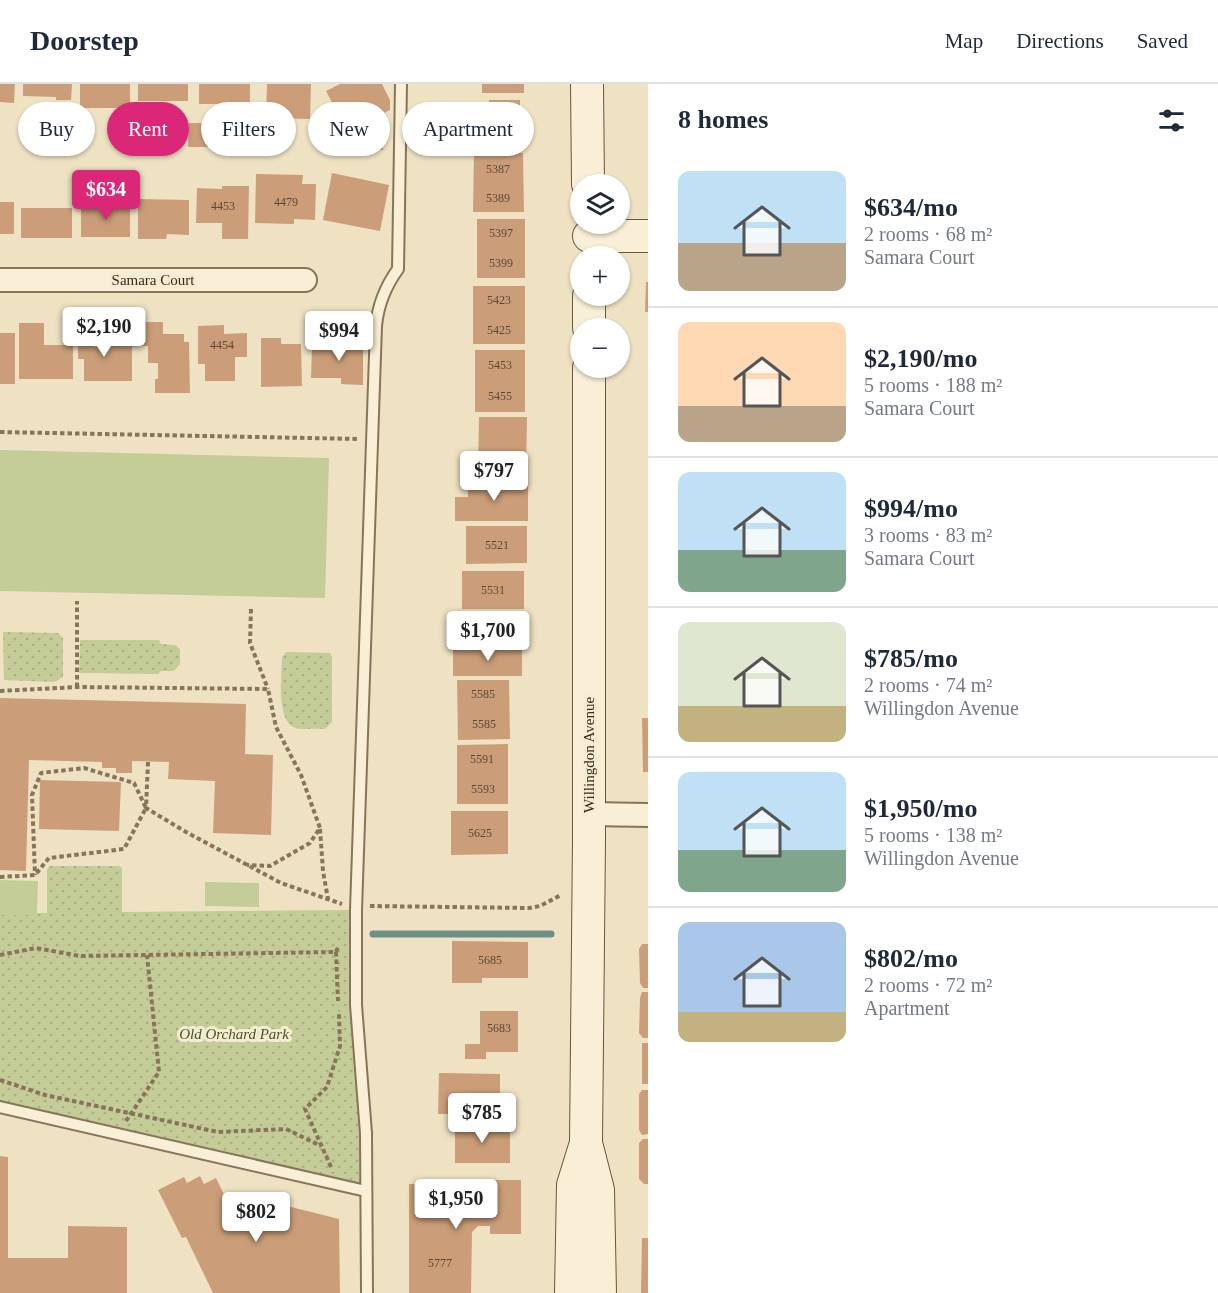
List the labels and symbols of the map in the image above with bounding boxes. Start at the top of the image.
house number: 5387 [486,162,510,176]
pin: $634 [70,170,142,221]
house number: 5389 [486,191,510,205]
house number: 4479 [274,195,298,209]
house number: 4453 [211,199,235,213]
house number: 5397 [489,226,513,240]
house number: 5399 [489,256,513,270]
street label: Samara Court [112,272,195,288]
house number: 5423 [487,293,511,307]
pin: $2,190 [55,307,153,358]
pin: $994 [303,311,375,362]
house number: 5425 [487,323,511,337]
house number: 4454 [210,338,234,352]
house number: 5453 [488,358,512,372]
house number: 5455 [488,389,512,403]
pin: $797 [458,451,530,502]
house number: 5521 [485,538,509,552]
house number: 5531 [481,583,505,597]
pin: $1,700 [439,611,537,662]
house number: 5585 [471,687,495,701]
street label: Willingdon Avenue [581,697,597,813]
house number: 5585 [472,717,496,731]
house number: 5591 [470,752,494,766]
house number: 5593 [471,782,495,796]
house number: 5625 [468,826,492,840]
house number: 5685 [478,953,502,967]
house number: 5683 [487,1021,511,1035]
park label: Old Orchard Park [179,1026,289,1042]
pin: $785 [446,1093,518,1144]
pin: $1,950 [407,1179,505,1230]
pin: $802 [220,1192,292,1243]
house number: 5777 [428,1256,452,1270]

